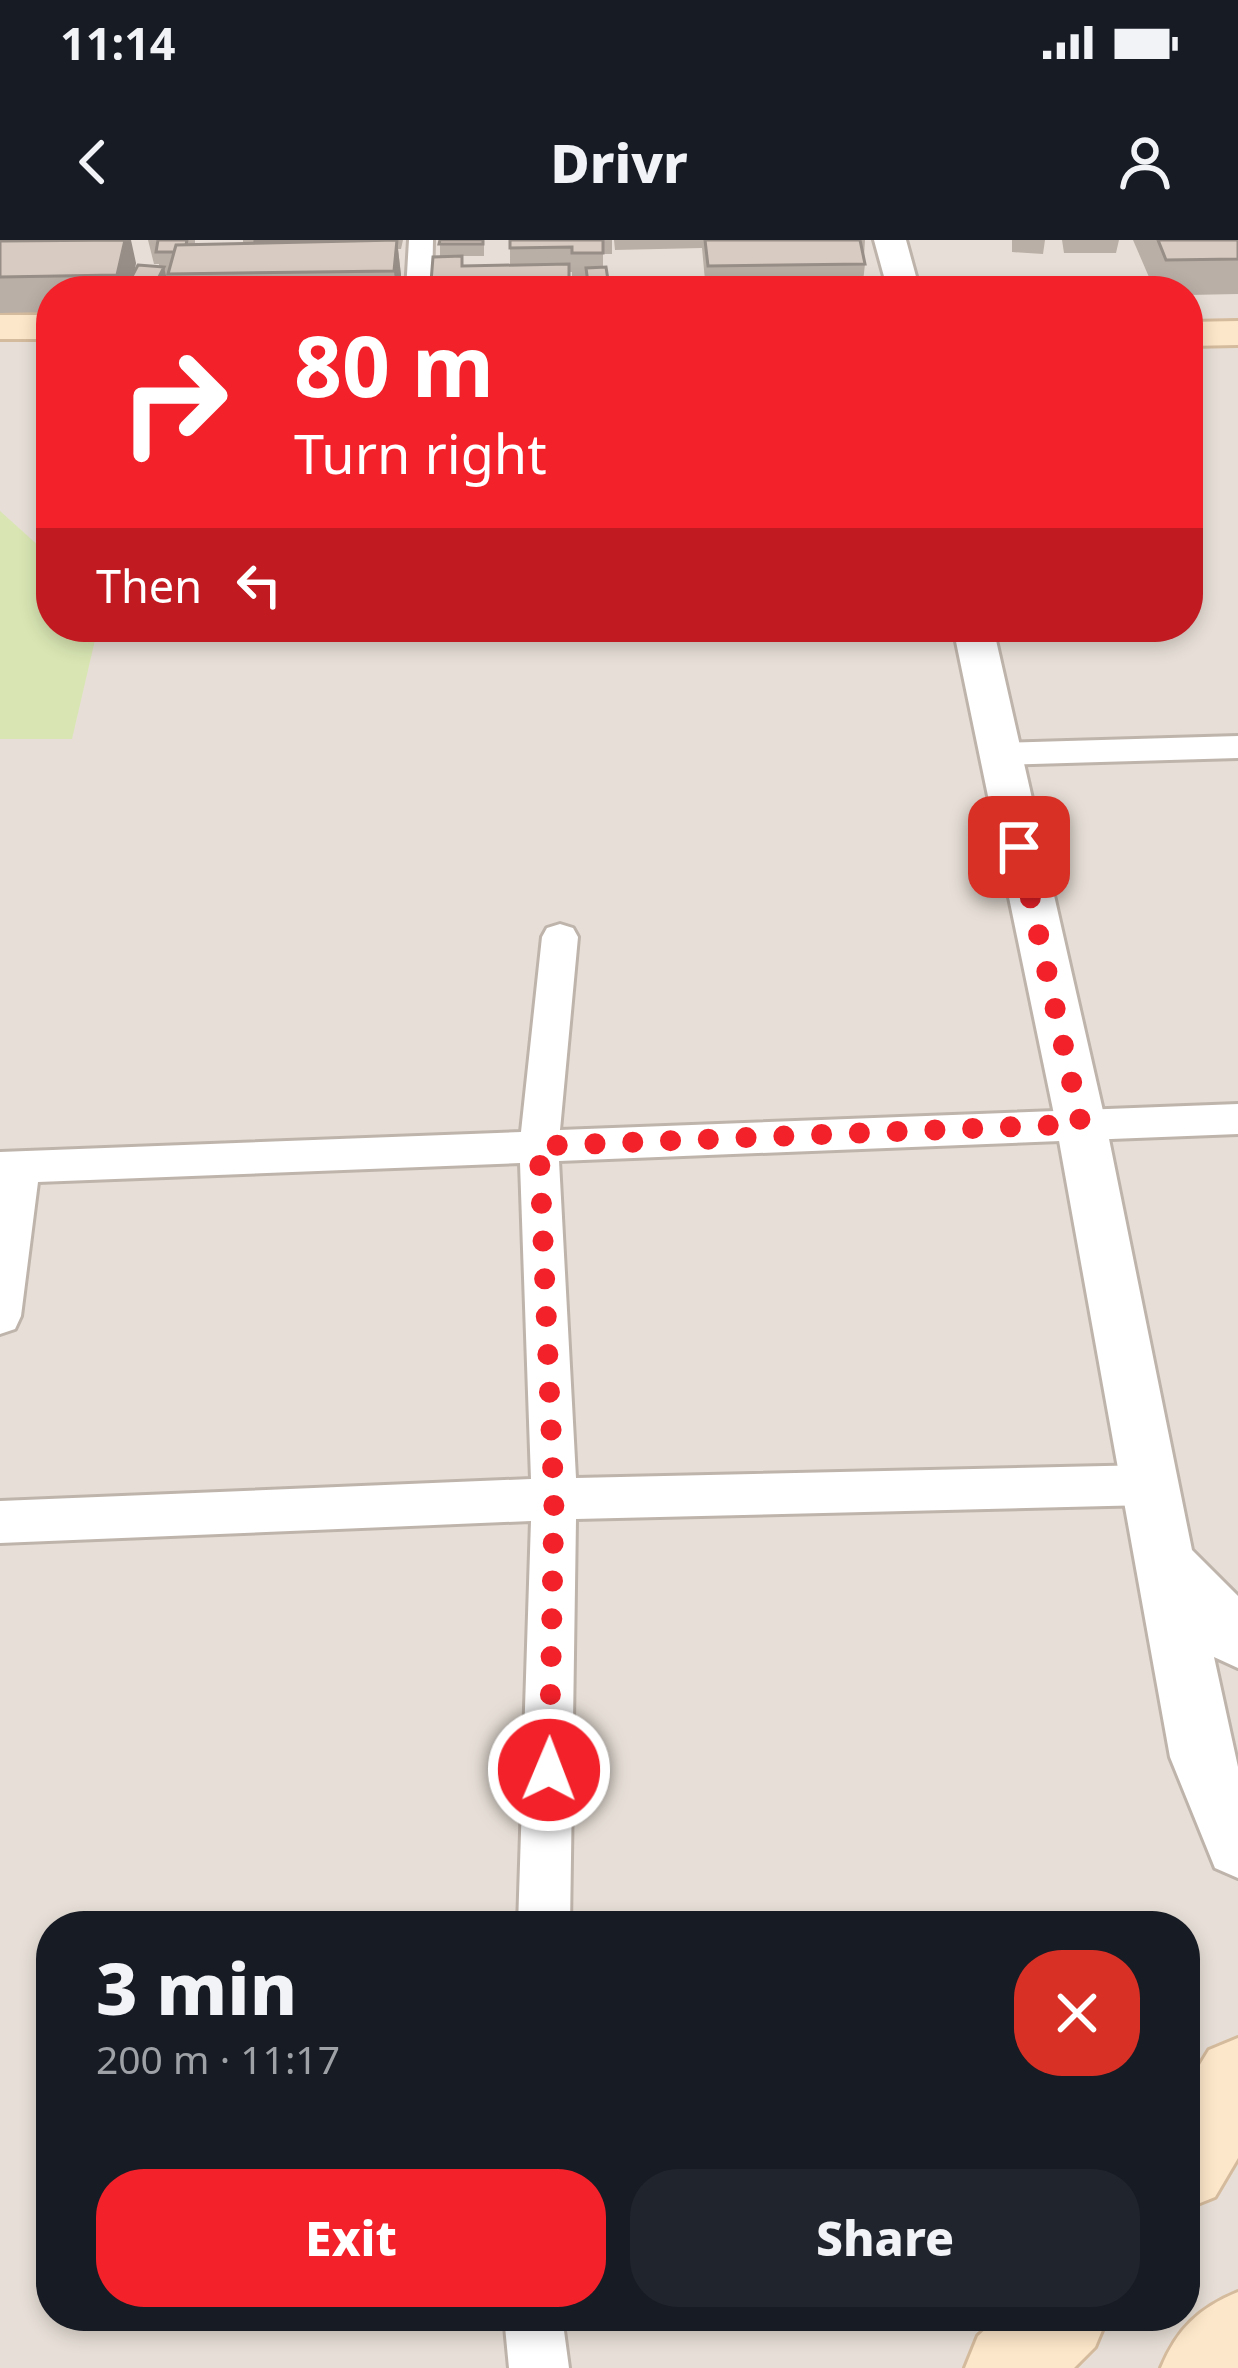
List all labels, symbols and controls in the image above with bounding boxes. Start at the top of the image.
text: 11:14 [60,12,176,73]
text: Drivr [550,125,688,199]
icon: back [60,129,126,195]
icon: person [1112,129,1178,195]
text: 80 m [294,307,494,422]
icon: right [96,324,252,480]
text: Turn right [294,416,547,490]
icon: left [226,552,292,618]
text: Then [96,555,202,616]
pin [968,796,1070,898]
icon: arrive [986,814,1052,880]
position arrow [486,1707,612,1833]
text: 3 min [96,1938,297,2036]
button: close [1014,1950,1140,2076]
text: 200 m · 11:17 [96,2032,340,2085]
button: Exit [96,2169,606,2307]
button: Share [630,2169,1140,2307]

